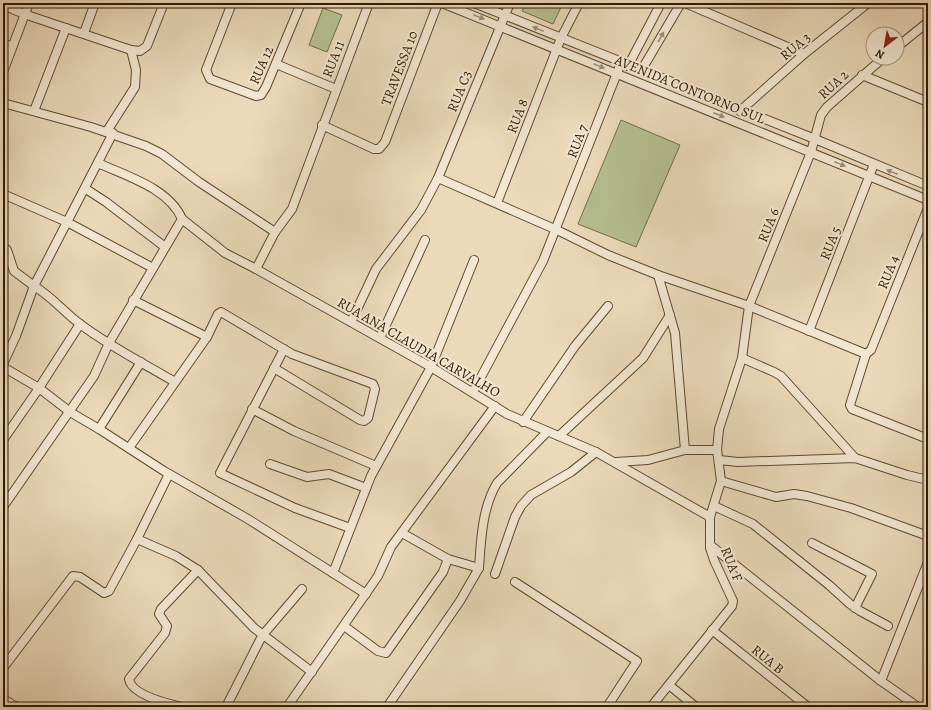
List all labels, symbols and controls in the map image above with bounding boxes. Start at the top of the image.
one-way arrow [473,15,485,21]
one-way arrow [531,25,543,31]
north arrow [865,26,905,66]
street label: TRAVESSA 10 [377,28,422,108]
street label: RUA 3 [776,28,815,65]
one-way arrow [657,31,664,43]
street label: RUA 11 [318,38,349,80]
street label: RUA 12 [245,43,278,87]
text: N [873,46,887,63]
street label: AVENIDA CONTORNO SUL [611,50,769,129]
one-way arrow [593,64,605,70]
street label: RUA 2 [814,65,853,103]
street label: RUA C3 [443,67,476,115]
street label: RUA 8 [502,96,533,136]
one-way arrow [714,113,726,119]
street label: RUA 7 [562,122,593,161]
one-way arrow [834,161,845,167]
one-way arrow [885,168,897,174]
street label: RUA 6 [753,205,784,245]
street label: RUA 5 [815,224,846,263]
street label: RUA 4 [873,252,904,292]
street label: RUA ANA CLAUDIA CARVALHO [334,293,504,402]
street label: RUA F [716,544,747,584]
street label: RUA B [747,640,788,678]

